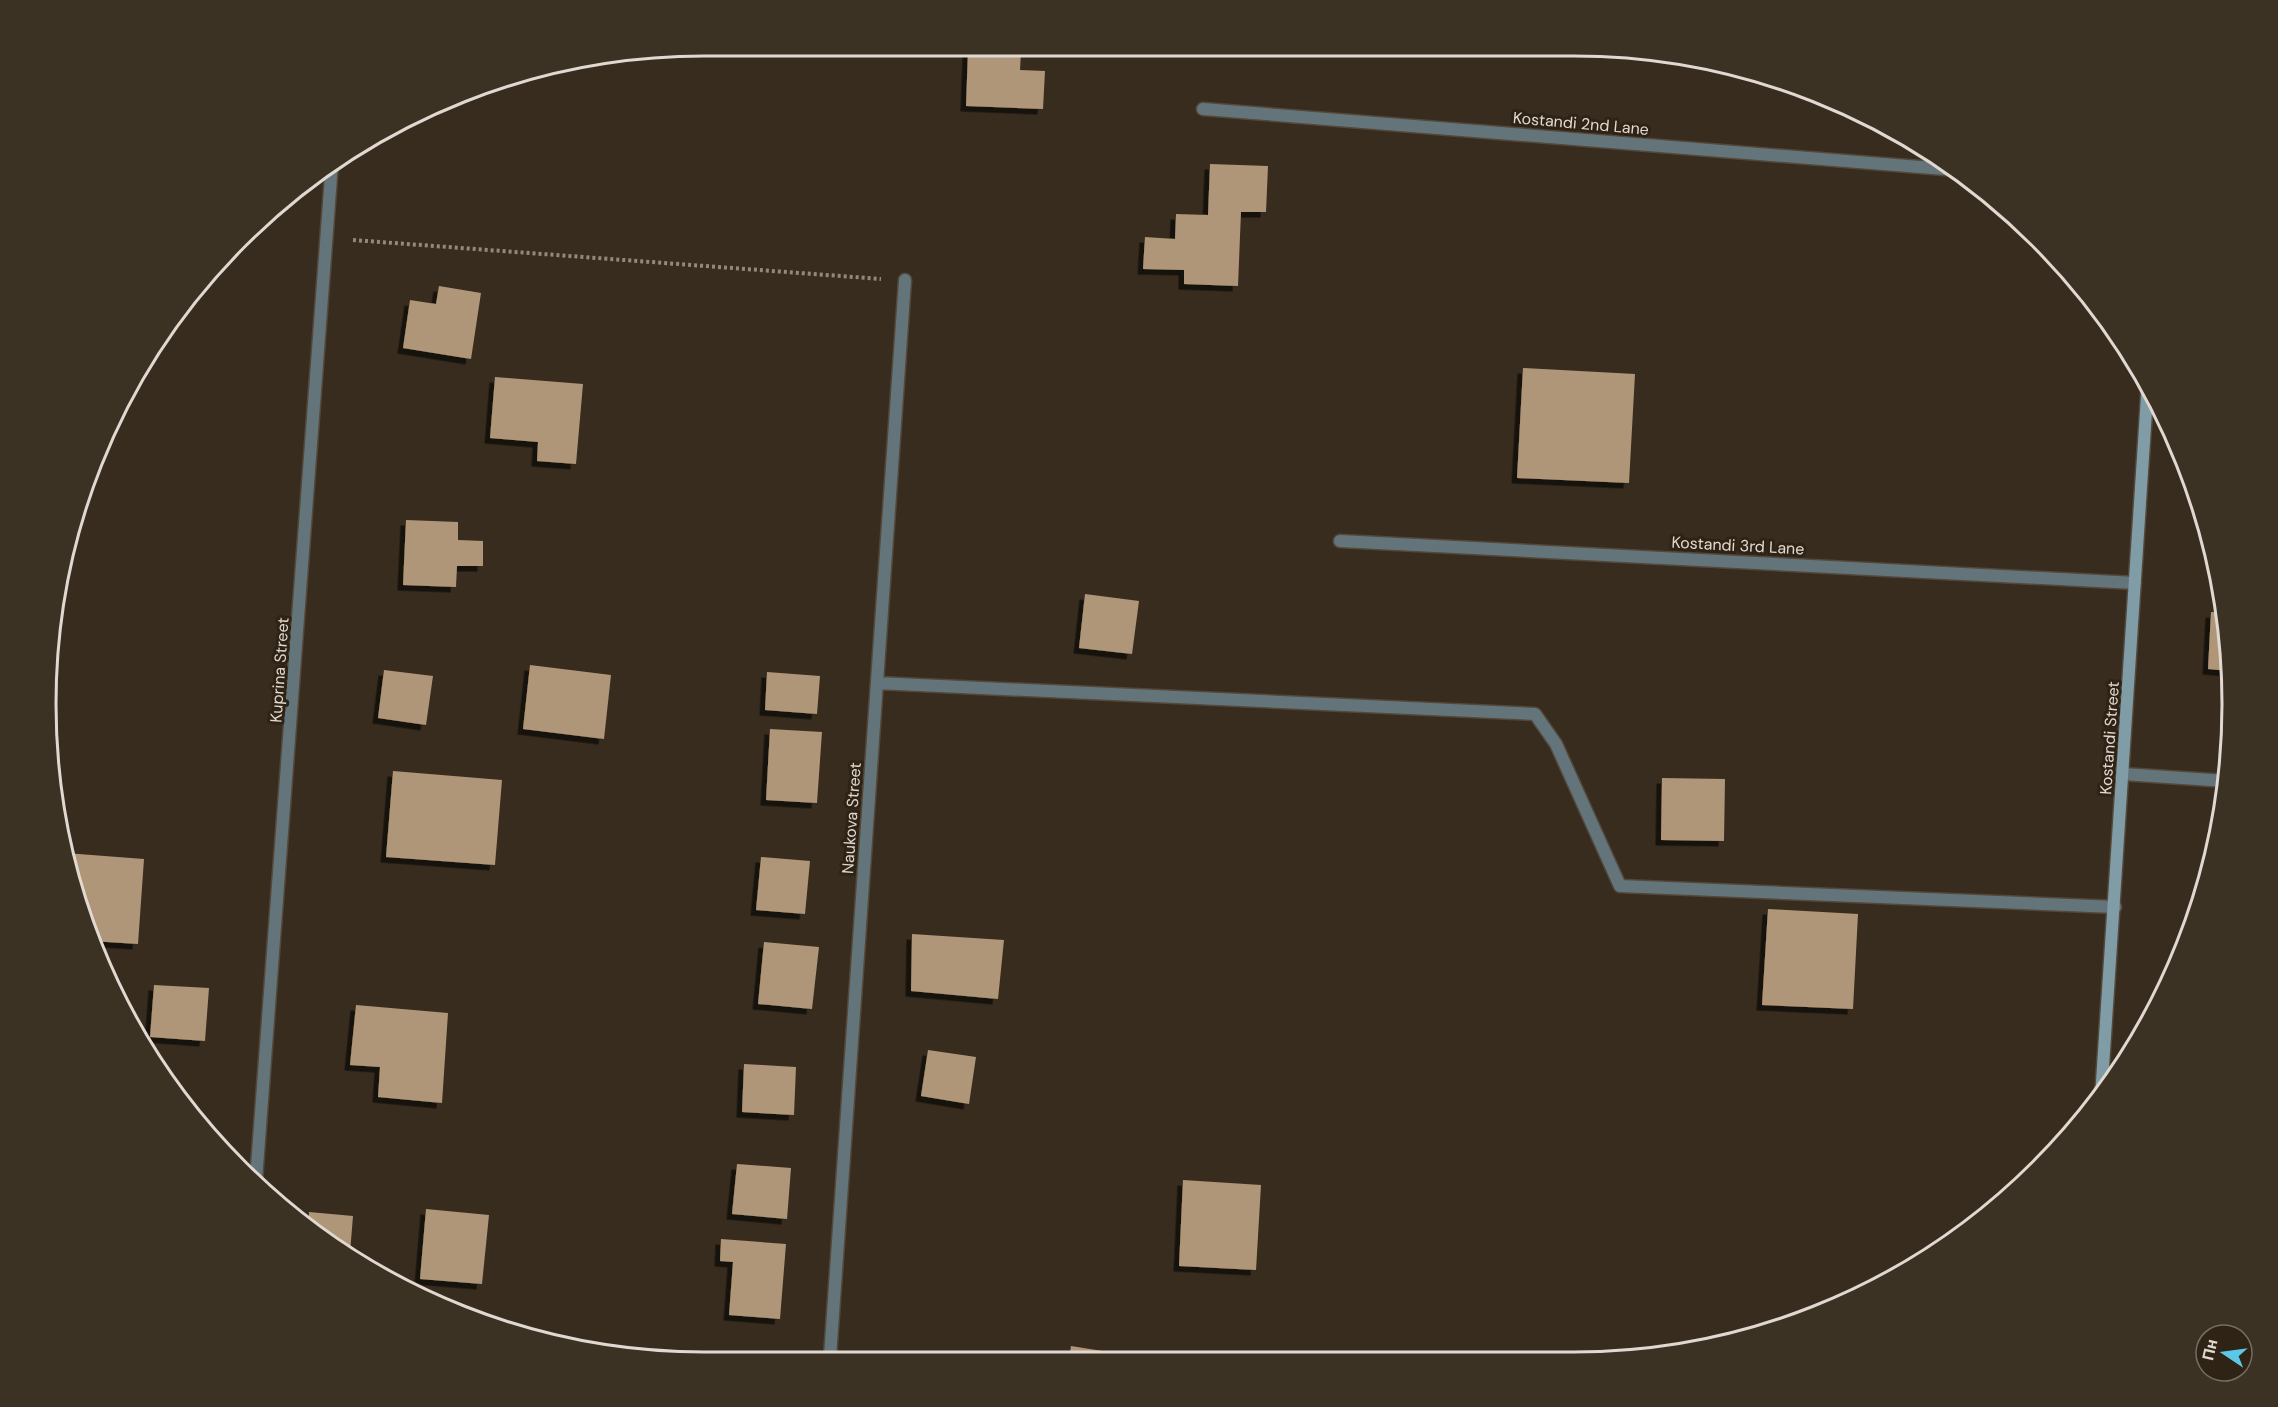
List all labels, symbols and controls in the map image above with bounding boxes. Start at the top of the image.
street label: Kostandi 2nd Lane [1512,107,1650,140]
street label: Kostandi 3rd Lane [1671,532,1805,559]
street label: Kuprina Street [265,617,294,723]
street label: Kostandi Street [2095,681,2124,795]
street label: Naukova Street [837,762,866,875]
north arrow [2194,1323,2254,1383]
text: Пн [2197,1337,2222,1362]

